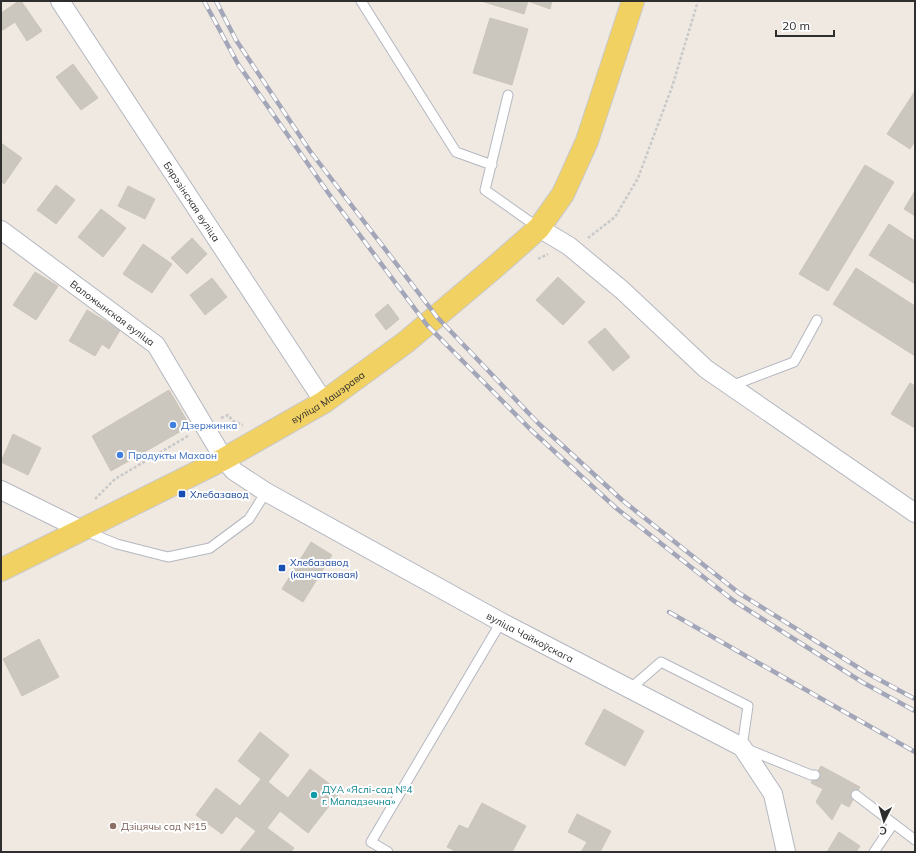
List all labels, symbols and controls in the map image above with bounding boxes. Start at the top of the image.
scale bar [776,12,834,38]
text: 20 m [782,18,810,33]
street label: Бярэзінская вуліца [161,159,223,244]
street label: Валожынская вуліца [67,278,157,349]
street label: вуліца Машэрава [289,368,367,426]
place label: Дзержинка [181,419,237,432]
marker: Дзержинка [168,420,178,430]
place label: Продукты Махаон [128,449,217,462]
marker: Продукты Махаон [115,450,125,460]
place label: Хлебазавод [190,488,249,501]
marker: Хлебазавод [177,489,187,499]
place label: Хлебазавод (канчатковая) [290,556,358,581]
marker: Хлебазавод (канчатковая) [277,563,287,573]
street label: вуліца Чайкоўскага [484,609,576,666]
place label: ДУА «Яслі-сад №4 г. Маладзечна» [322,783,412,808]
marker: ДУА «Яслі-сад №4 г. Маладзечна» [309,790,319,800]
north arrow [864,801,904,841]
place label: Дзіцячы сад №15 [121,820,207,833]
marker: Дзіцячы сад №15 [108,821,118,831]
text: С [878,824,887,838]

